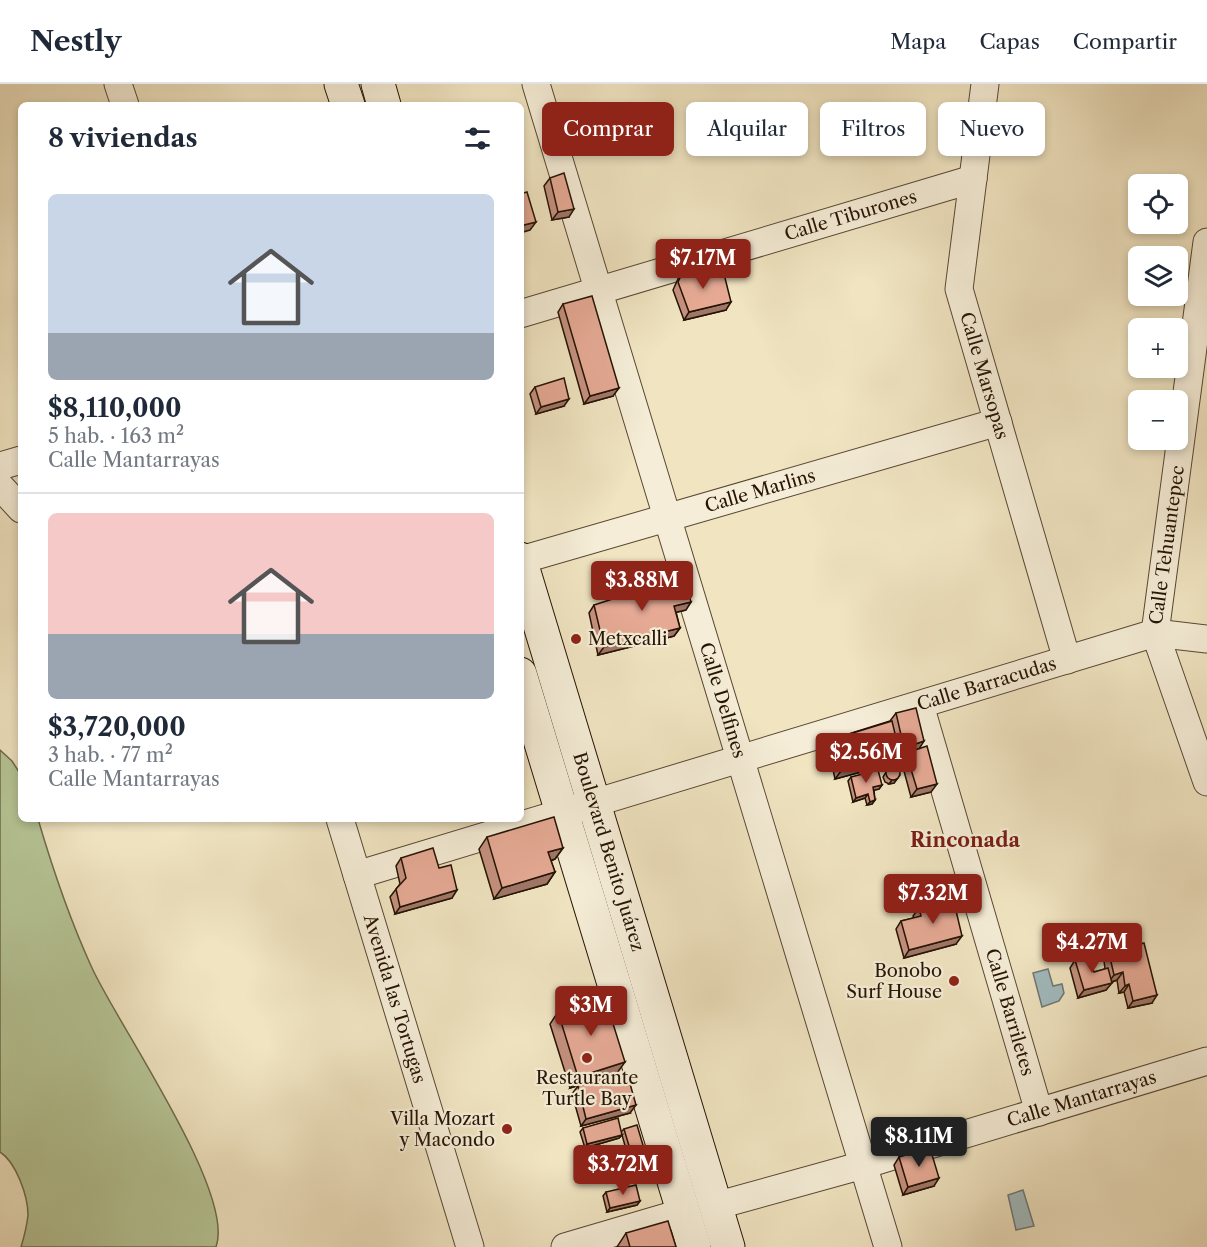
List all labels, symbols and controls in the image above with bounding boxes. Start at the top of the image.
text: Nestly [30,24,121,58]
text: Mapa [890,29,946,54]
text: Capas [979,29,1040,54]
text: Compartir [1073,29,1177,54]
chip: Comprar [542,102,674,156]
chip: Alquilar [686,102,808,156]
chip: Filtros [820,102,926,156]
chip: Nuevo [938,102,1045,156]
text: 8 viviendas [48,122,198,154]
icon: filters [461,122,494,155]
map controls [1128,174,1188,450]
button: locate [1128,174,1188,234]
street label: Calle Tiburones [782,185,919,246]
icon: home [217,233,325,341]
pin: $7.17M [654,239,752,290]
text: $7.17M [670,246,736,270]
button: layers [1128,246,1188,306]
street label: Calle Marsopas [955,310,1013,442]
button: + [1128,318,1188,378]
button: − [1128,390,1188,450]
text: $8,110,000 [48,392,182,424]
text: 5 hab. · 163 m² [48,424,184,448]
text: Calle Mantarrayas [48,448,220,472]
street label: Calle Marlins [702,464,818,517]
street label: Calle Tehuantepec [1145,464,1189,626]
icon: home [217,552,325,660]
pin: $3.88M [593,561,691,612]
text: $3.88M [605,568,679,592]
place label: Metxcalli [588,628,668,650]
marker: Metxcalli [569,632,583,646]
street label: Calle Delfines [695,640,750,761]
street label: Calle Barracudas [914,653,1059,716]
text: $3,720,000 [48,711,186,743]
pin: $2.56M [817,733,915,784]
text: $2.56M [830,740,902,764]
text: 3 hab. · 77 m² [48,743,173,767]
street label: Boulevard Benito Juárez [568,750,649,954]
text: Calle Mantarrayas [48,767,220,791]
district label: Rinconada [910,828,1021,852]
pin: $7.32M [884,874,982,925]
text: $7.32M [898,881,968,905]
street label: Avenida las Tortugas [358,911,431,1086]
pin: $4.27M [1043,923,1141,974]
text: $4.27M [1056,930,1128,954]
street label: Calle Barriletes [981,946,1039,1078]
place label: Bonobo Surf House [846,960,942,1003]
marker: Bonobo Surf House [947,974,961,988]
pin: $3M [562,986,620,1037]
text: $3M [569,993,613,1017]
marker: Restaurante Turtle Bay [580,1051,594,1065]
street label: Calle Mantarrayas [1004,1066,1159,1132]
place label: Restaurante Turtle Bay [536,1067,638,1110]
place label: Villa Mozart y Macondo [389,1108,496,1151]
pin: $8.11M [870,1117,968,1168]
marker: Villa Mozart y Macondo [500,1122,514,1136]
text: $8.11M [885,1124,953,1148]
pin: $3.72M [574,1145,672,1196]
text: $3.72M [587,1152,659,1176]

